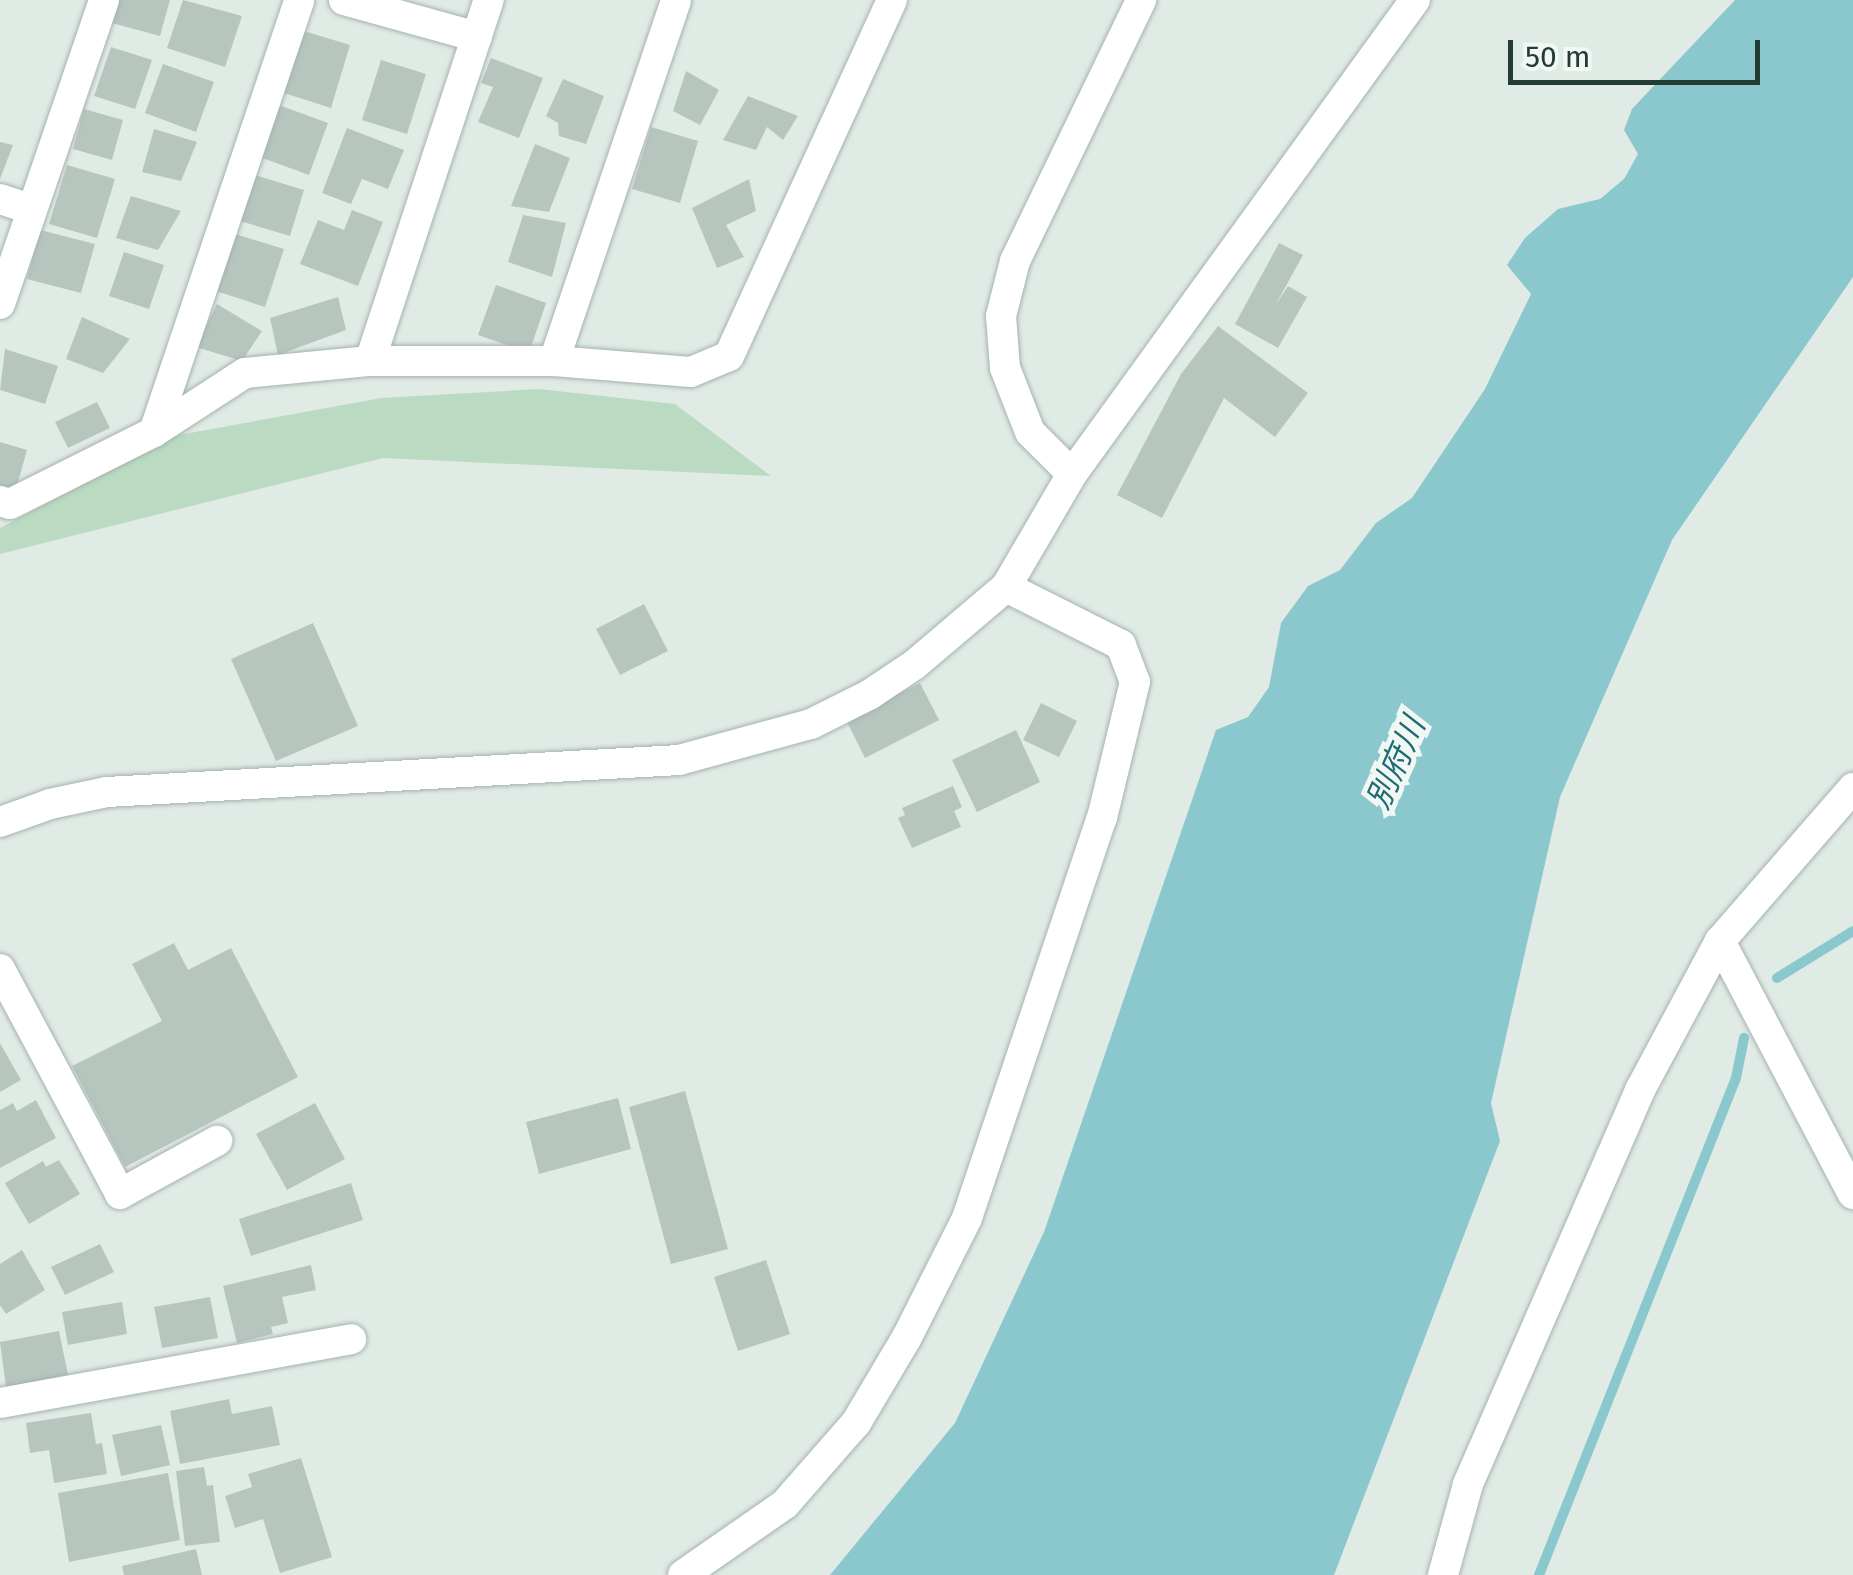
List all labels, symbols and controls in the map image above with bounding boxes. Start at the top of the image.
scale bar [1513,20,1766,82]
text: 50 m [1525,39,1590,75]
water label: 別府川 [1359,711,1433,815]

